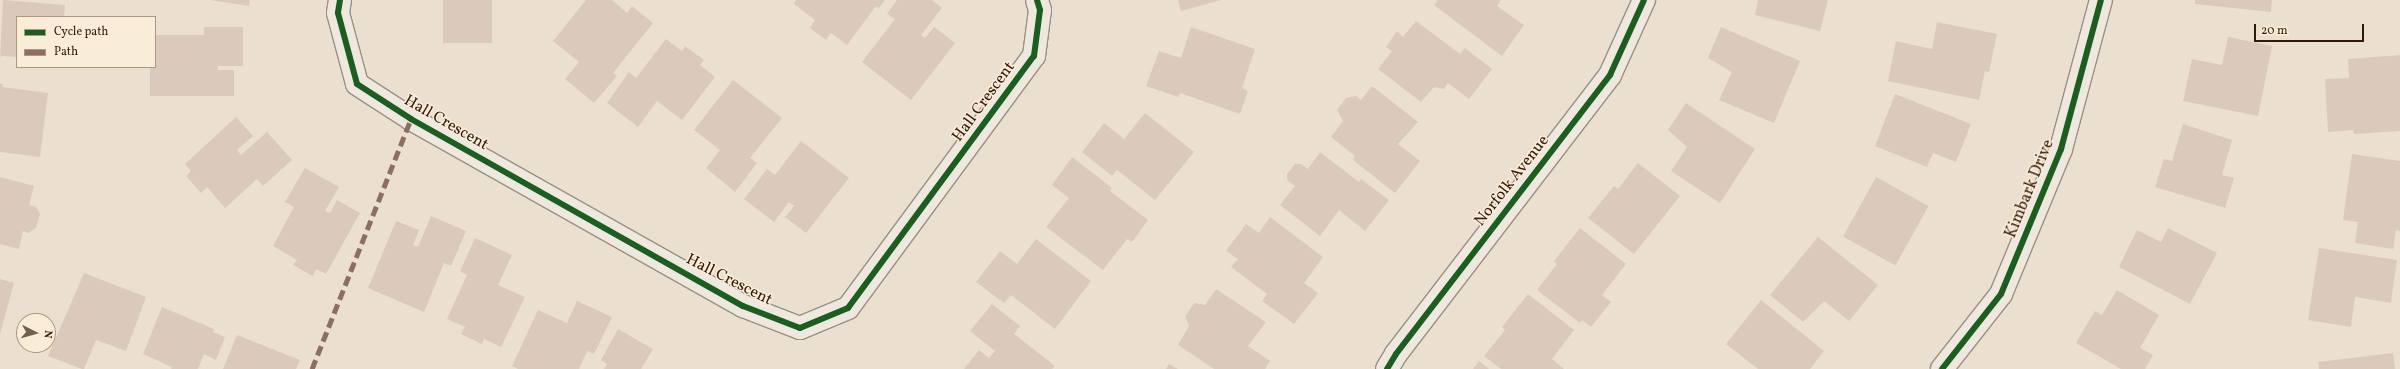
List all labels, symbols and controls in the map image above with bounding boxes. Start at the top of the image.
legend [16,16,156,68]
scale bar [2256,16,2366,42]
text: 20 m [2261,23,2288,39]
text: Cycle path [54,24,109,40]
text: Path [54,44,78,60]
street label: Hall Crescent [949,58,1019,146]
street label: Hall Crescent [400,91,492,155]
street label: Norfolk Avenue [1471,132,1553,230]
street label: Kimbark Drive [2002,137,2058,241]
street label: Hall Crescent [683,250,775,310]
north arrow [16,313,56,353]
text: N [40,329,55,339]

